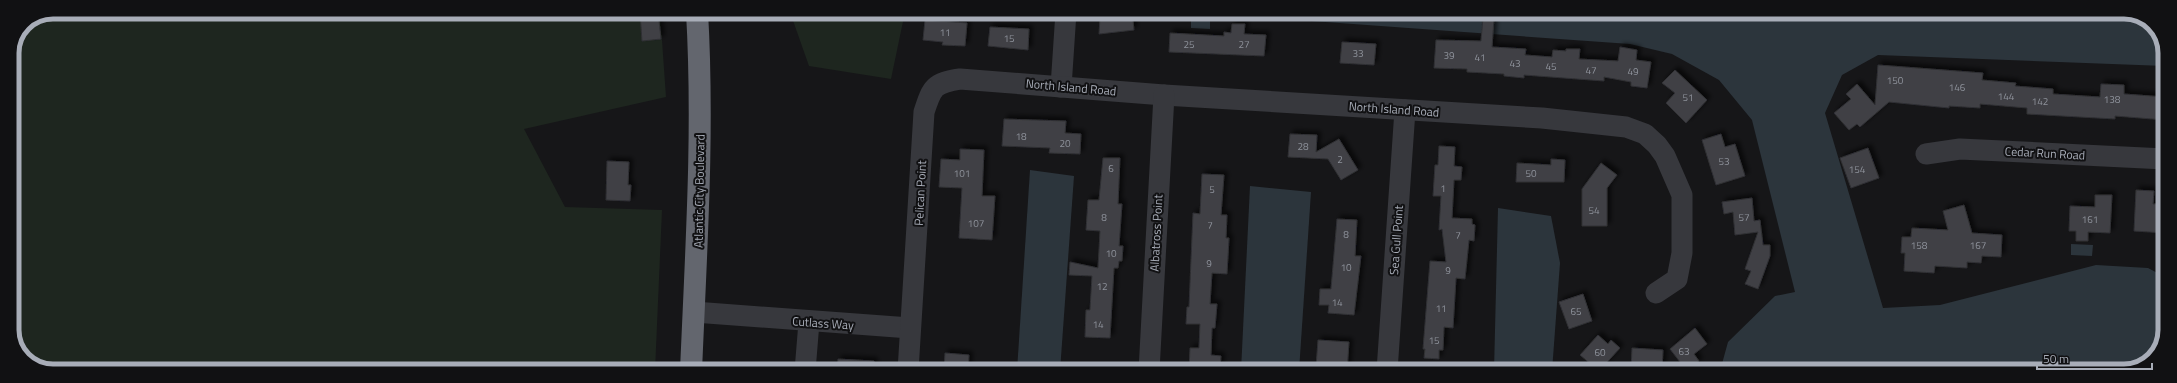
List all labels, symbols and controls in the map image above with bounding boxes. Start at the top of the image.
house number: 11 [939,25,951,40]
house number: 15 [1003,31,1015,46]
house number: 25 [1183,37,1195,52]
house number: 27 [1238,37,1250,52]
house number: 33 [1352,46,1364,61]
house number: 39 [1443,48,1455,63]
house number: 41 [1474,50,1486,65]
house number: 43 [1509,56,1521,71]
house number: 45 [1545,59,1557,74]
house number: 47 [1585,63,1597,78]
house number: 49 [1627,64,1639,79]
house number: 150 [1887,73,1904,88]
street label: North Island Road [1025,74,1117,100]
house number: 146 [1949,80,1966,95]
house number: 144 [1998,89,2015,104]
house number: 51 [1682,90,1694,105]
house number: 138 [2104,92,2121,107]
house number: 142 [2032,94,2048,109]
street label: North Island Road [1348,96,1440,122]
house number: 18 [1015,129,1027,144]
street label: Atlantic City Boulevard [689,134,709,248]
house number: 20 [1059,136,1071,151]
house number: 28 [1297,139,1309,154]
street label: Cedar Run Road [2004,141,2086,165]
house number: 2 [1337,152,1343,167]
house number: 53 [1718,154,1730,169]
street label: Pelican Point [909,159,931,226]
house number: 6 [1108,161,1114,176]
house number: 154 [1849,162,1866,177]
house number: 101 [954,166,970,181]
house number: 50 [1525,166,1537,181]
house number: 1 [1440,181,1446,196]
house number: 5 [1209,182,1215,197]
street label: Albatross Point [1144,193,1168,272]
house number: 54 [1588,203,1600,218]
street label: Sea Gull Point [1384,204,1408,275]
house number: 8 [1101,210,1107,225]
house number: 57 [1738,210,1750,225]
house number: 161 [2082,212,2098,227]
house number: 107 [968,216,984,231]
house number: 7 [1207,218,1213,233]
house number: 8 [1343,227,1349,242]
house number: 7 [1455,228,1461,243]
house number: 158 [1911,238,1928,253]
house number: 167 [1970,238,1986,253]
house number: 10 [1105,246,1117,261]
house number: 9 [1206,256,1212,271]
house number: 10 [1340,260,1352,275]
house number: 9 [1445,263,1451,278]
house number: 12 [1096,279,1108,294]
house number: 14 [1331,295,1343,310]
house number: 11 [1435,301,1447,316]
house number: 65 [1570,304,1582,319]
street label: Cutlass Way [792,311,855,335]
house number: 14 [1092,317,1104,332]
house number: 15 [1428,333,1440,348]
house number: 63 [1678,344,1690,359]
house number: 60 [1594,345,1606,360]
scale bar [2037,345,2152,371]
text: 50 m [2043,349,2069,368]

